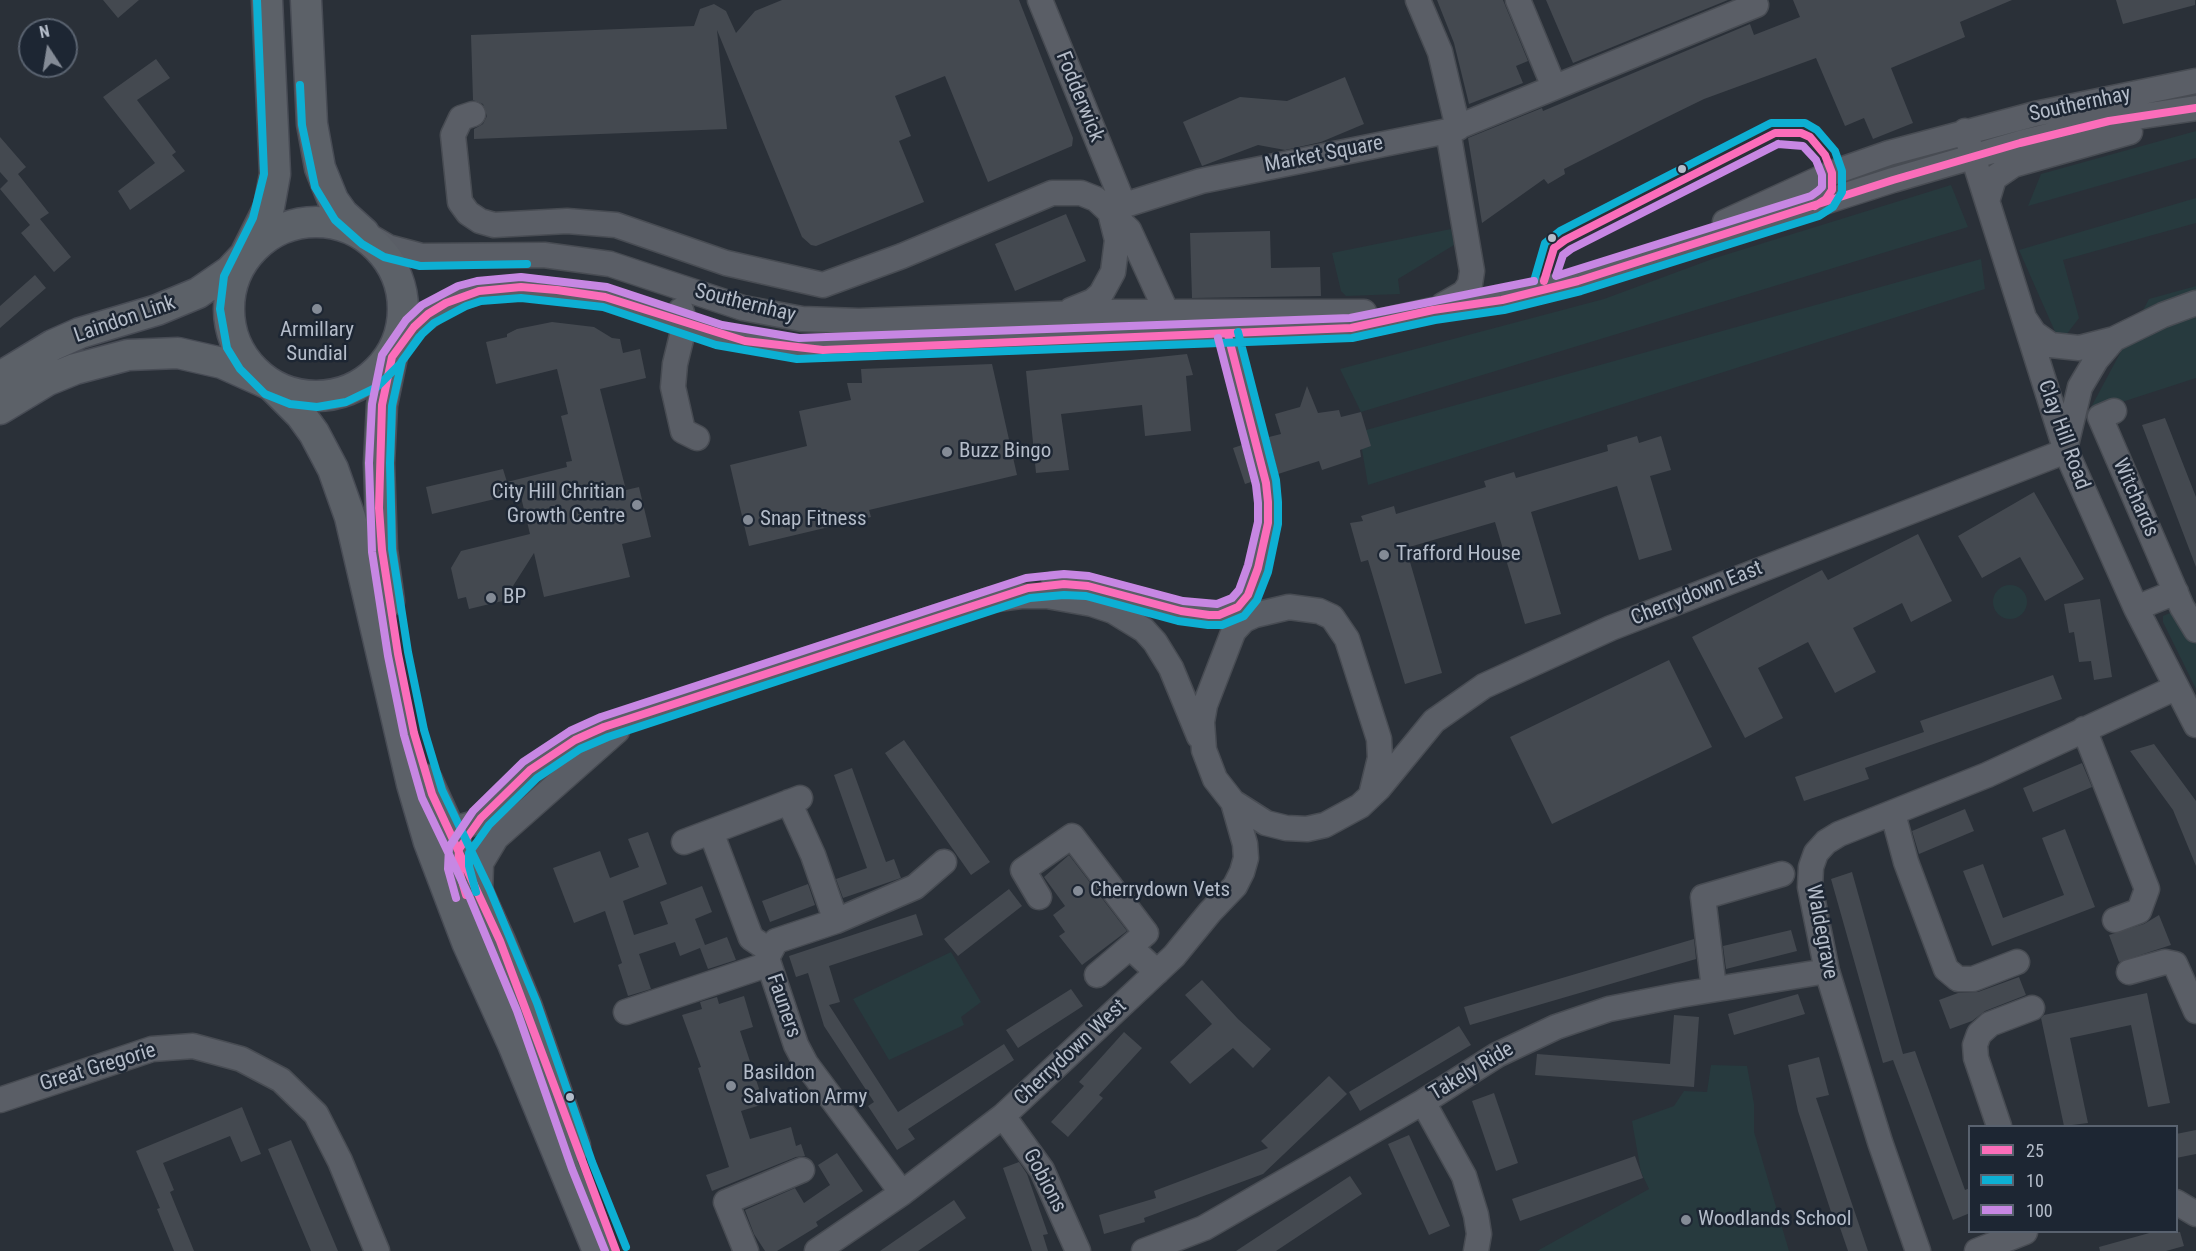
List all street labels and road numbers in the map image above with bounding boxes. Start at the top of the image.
street label: Fodderwick [1049,48,1109,146]
street label: Southernhay [2027,82,2133,128]
street label: Market Square [1263,131,1385,179]
street label: Southernhay [692,279,798,329]
street label: Laindon Link [71,291,179,349]
street label: Clay Hill Road [2032,377,2094,493]
street label: Witchards [2107,455,2163,541]
street label: Cherrydown East [1628,556,1766,632]
street label: Waldegrave [1799,883,1843,981]
street label: Fauners [760,971,806,1041]
street label: Cherrydown West [1010,995,1132,1111]
street label: Takely Ride [1425,1037,1519,1107]
street label: Great Gregorie [37,1038,159,1098]
street label: Gobions [1017,1145,1071,1217]

